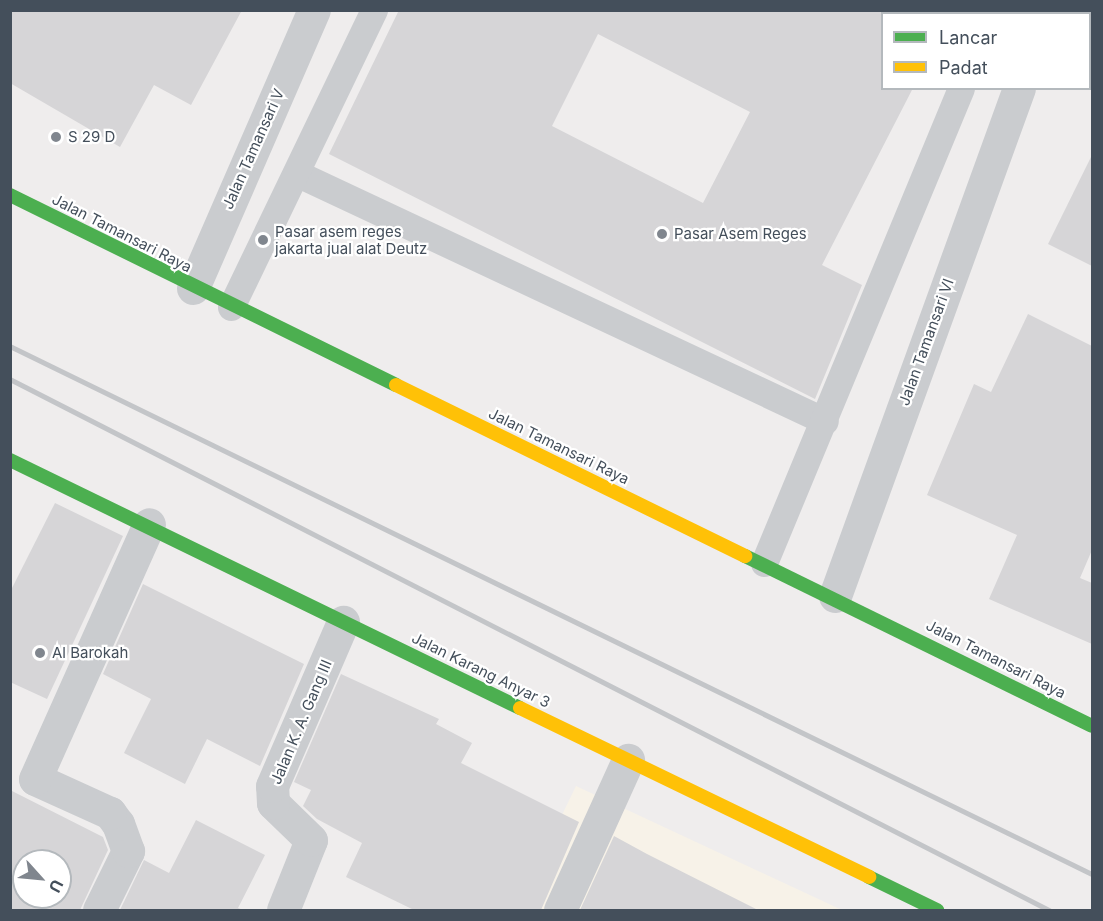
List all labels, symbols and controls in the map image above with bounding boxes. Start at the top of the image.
legend [881,12,1091,90]
text: Lancar [939,27,997,48]
text: Padat [939,57,988,78]
street label: Jalan Tamansari V [218,86,288,212]
place label: S 29 D [68,128,115,146]
marker: S 29 D [49,130,63,144]
street label: Jalan Tamansari Raya [49,190,195,276]
place label: Pasar asem reges jakarta jual alat Deutz [275,222,427,257]
place label: Pasar Asem Reges [674,225,807,243]
marker: Pasar Asem Reges [655,227,669,241]
marker: Pasar asem reges jakarta jual alat Deutz [256,233,270,247]
street label: Jalan Tamansari VI [895,276,957,408]
street label: Jalan Tamansari Raya [486,404,632,488]
street label: Jalan Tamansari Raya [923,616,1069,702]
street label: Jalan Karang Anyar 3 [409,629,553,711]
place label: Al Barokah [52,644,128,662]
marker: Al Barokah [33,646,47,660]
street label: Jalan K. A. Gang III [267,657,335,787]
north arrow [12,849,72,909]
text: U [45,877,68,896]

